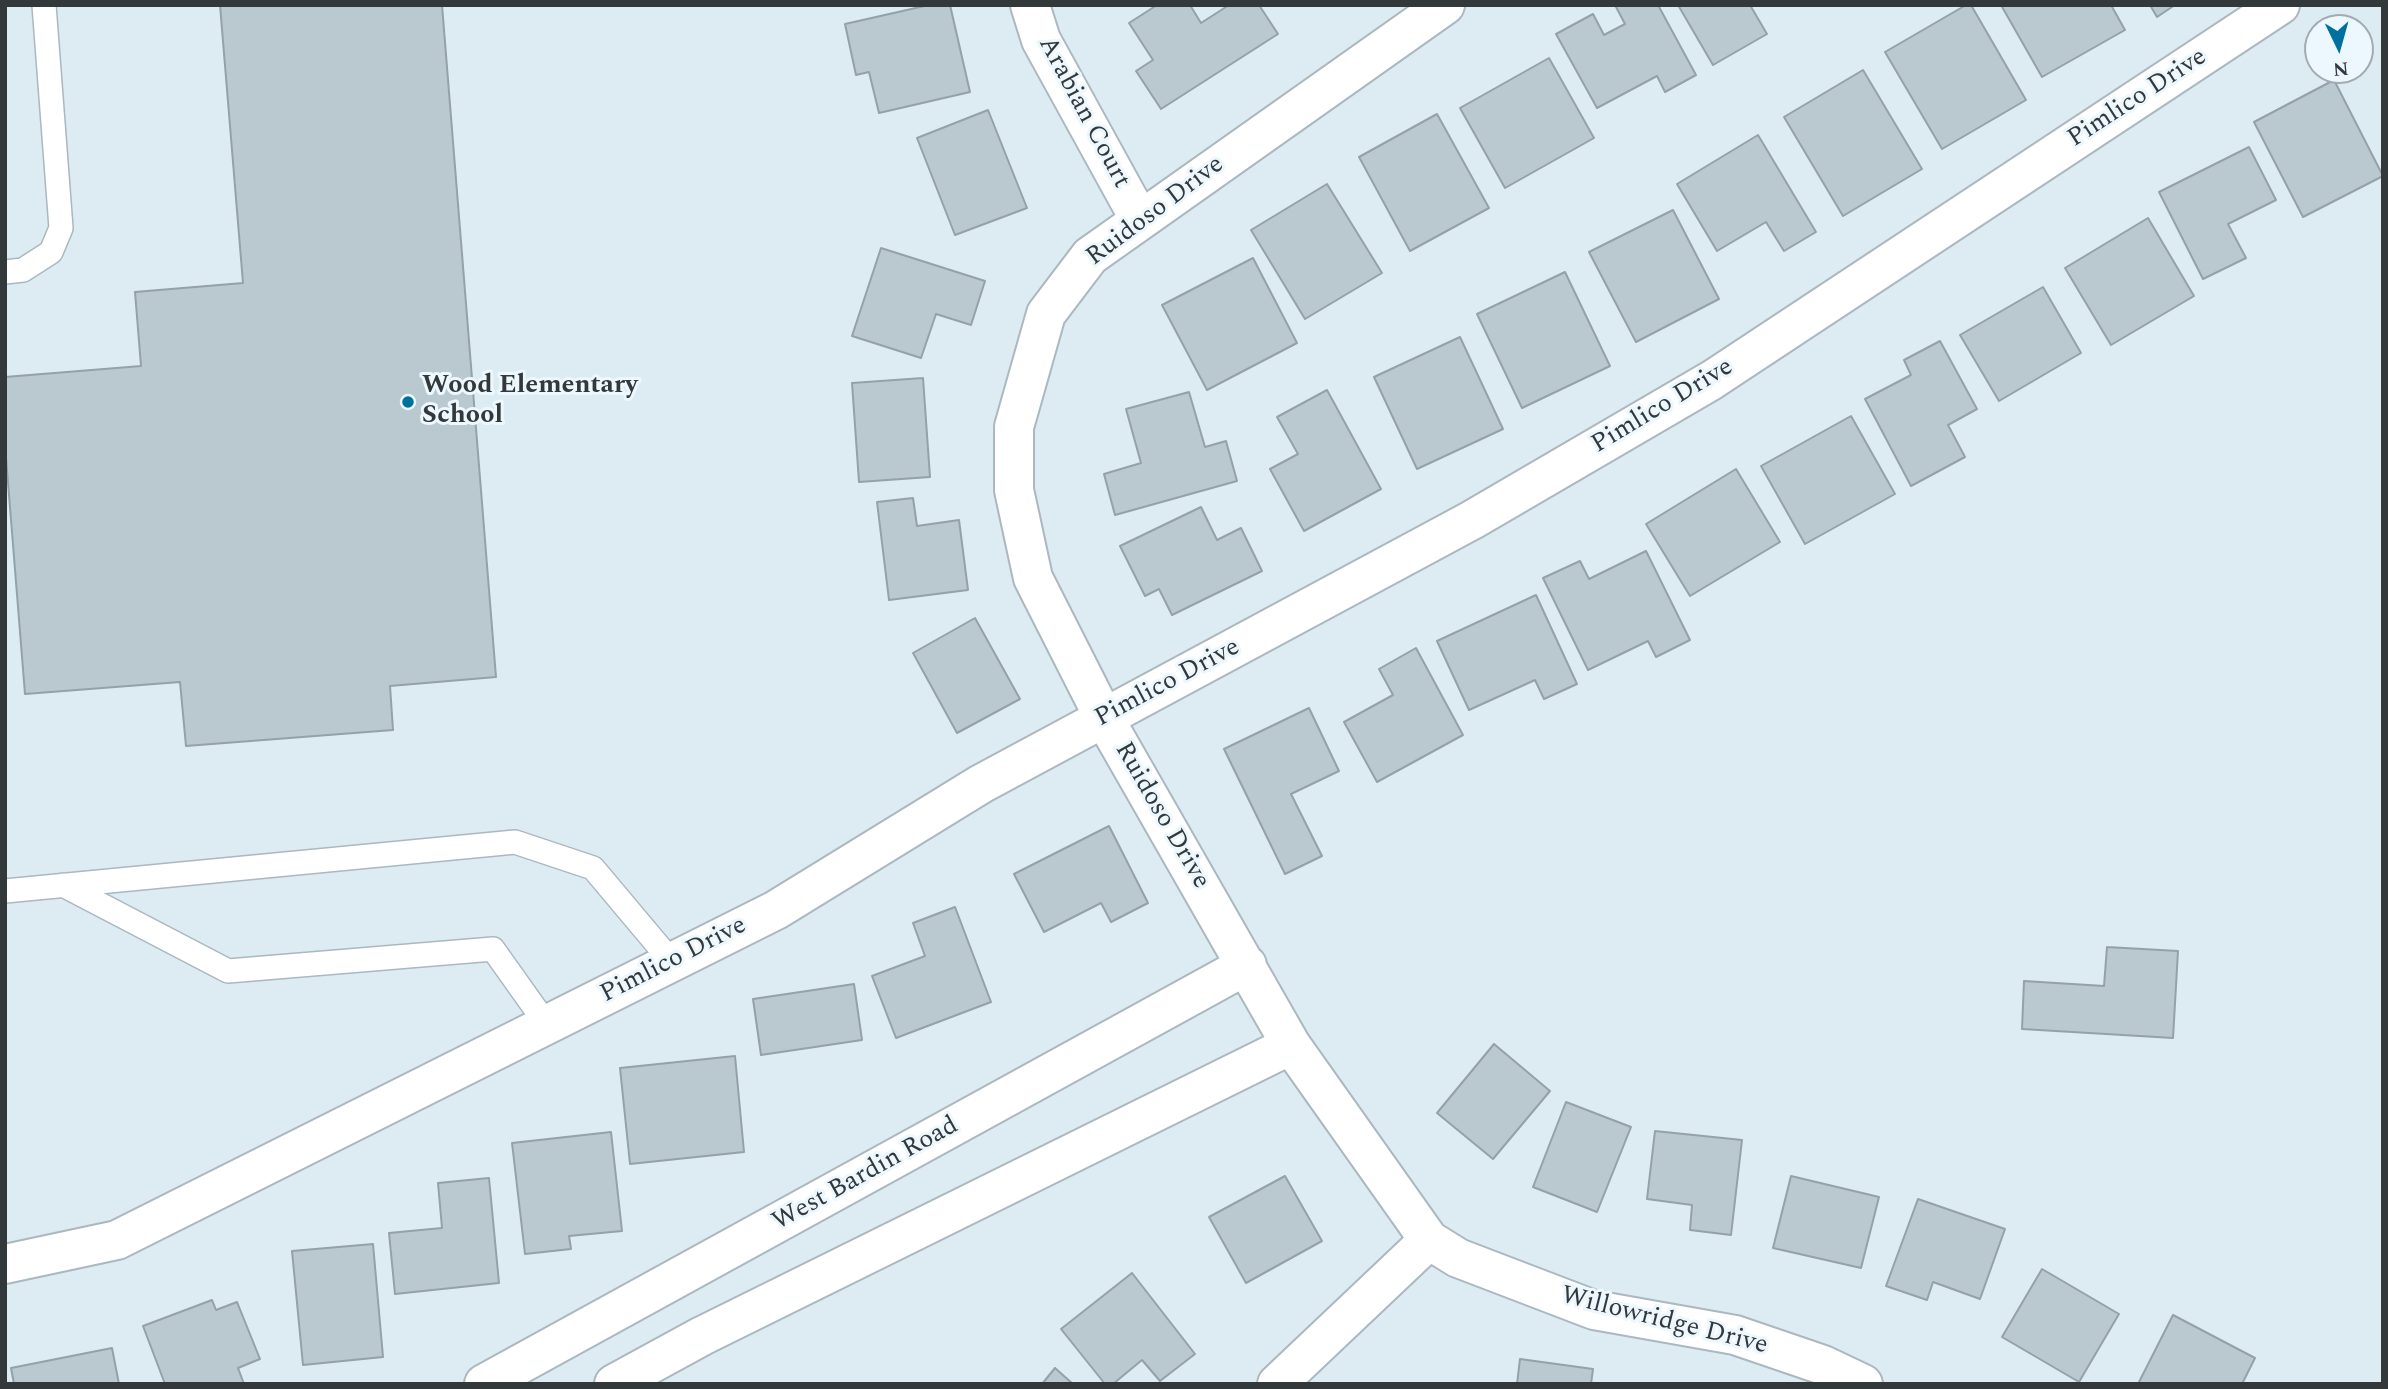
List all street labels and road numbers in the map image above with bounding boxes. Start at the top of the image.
street label: Arabian Court [1030,32,1136,194]
street label: Pimlico Drive [2063,42,2213,156]
street label: Ruidoso Drive [1081,150,1231,274]
street label: Pimlico Drive [1587,353,1739,461]
street label: Pimlico Drive [1090,633,1246,735]
street label: Ruidoso Drive [1107,737,1215,895]
street label: Pimlico Drive [596,911,752,1011]
street label: West Bardin Road [768,1111,964,1239]
street label: Willowridge Drive [1557,1281,1771,1363]

